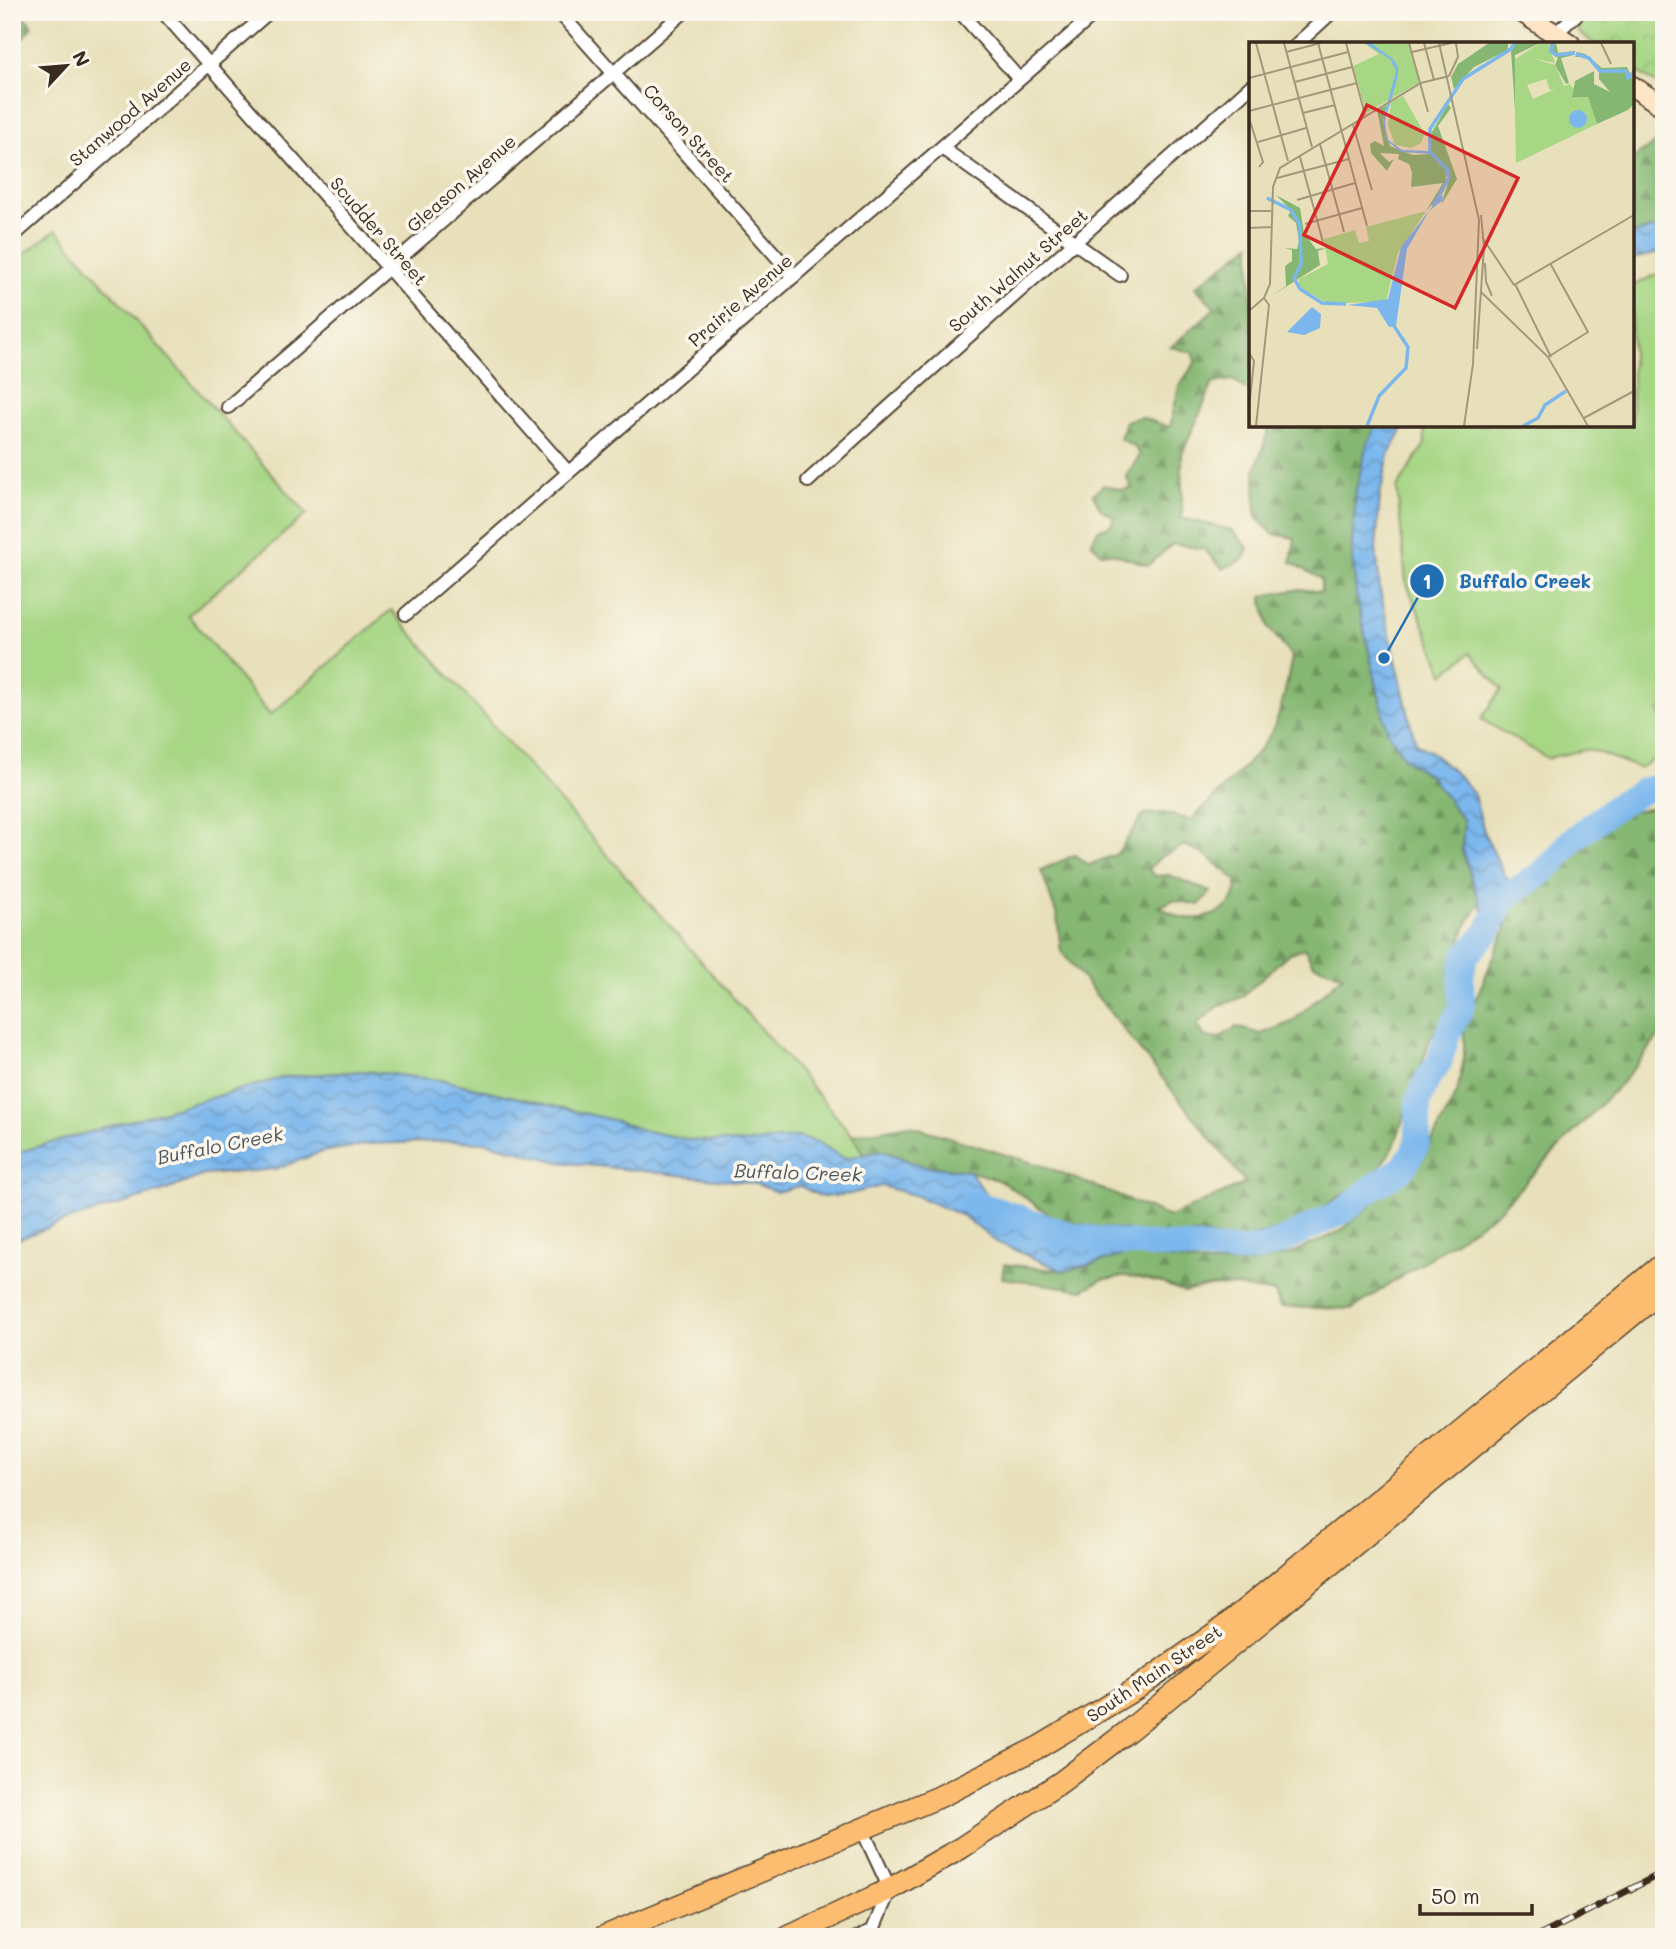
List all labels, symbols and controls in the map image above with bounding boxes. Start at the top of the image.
north arrow [32,32,102,102]
inset map [1249,42,1634,427]
text: N [67,46,96,70]
street label: Stanwood Avenue [64,52,196,172]
street label: Corson Street [638,79,740,187]
street label: Gleason Avenue [401,129,521,237]
street label: Scudder Street [325,172,433,290]
street label: South Walnut Street [943,203,1093,337]
street label: Prairie Avenue [683,248,797,352]
callout: Buffalo Creek [1410,561,1605,601]
text: 1 [1422,567,1432,594]
text: Buffalo Creek [1459,568,1591,593]
water label: Buffalo Creek [155,1120,286,1169]
water label: Buffalo Creek [734,1157,863,1187]
street label: South Main Street [1082,1619,1226,1727]
scale bar [1420,1872,1532,1916]
text: 50 m [1431,1882,1480,1909]

